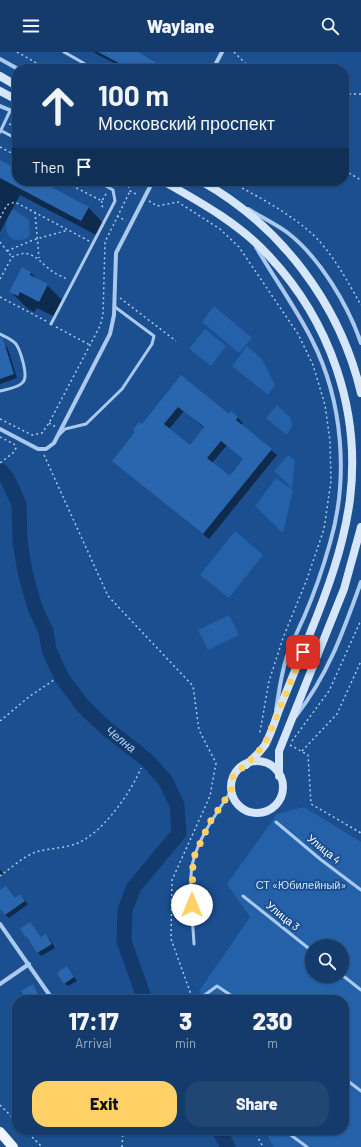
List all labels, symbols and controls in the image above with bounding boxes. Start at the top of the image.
icon: menu [20,15,42,37]
text: Waylane [147,15,214,37]
icon: search [319,15,341,37]
text: 100 m [98,78,169,112]
icon: ahead [32,80,84,132]
text: Московский проспект [98,112,275,134]
icon: arrive [73,156,95,178]
text: Then [32,158,65,176]
pin [286,635,320,669]
icon: arrive [292,641,314,663]
water label: Челна [103,722,139,755]
street label: Улица 4 [305,831,344,866]
park label: СТ «Юбилейный» [256,878,346,891]
position arrow [171,884,213,926]
street label: Улица 3 [264,898,303,933]
map controls [305,939,349,983]
button: search [305,939,349,983]
text: 17:17 [68,1006,119,1035]
text: 3 [179,1006,192,1035]
text: 230 [252,1006,293,1035]
text: Arrival [75,1035,112,1051]
text: min [175,1035,196,1051]
text: m [267,1035,278,1051]
button: Exit [32,1081,177,1127]
button: Share [185,1081,329,1127]

